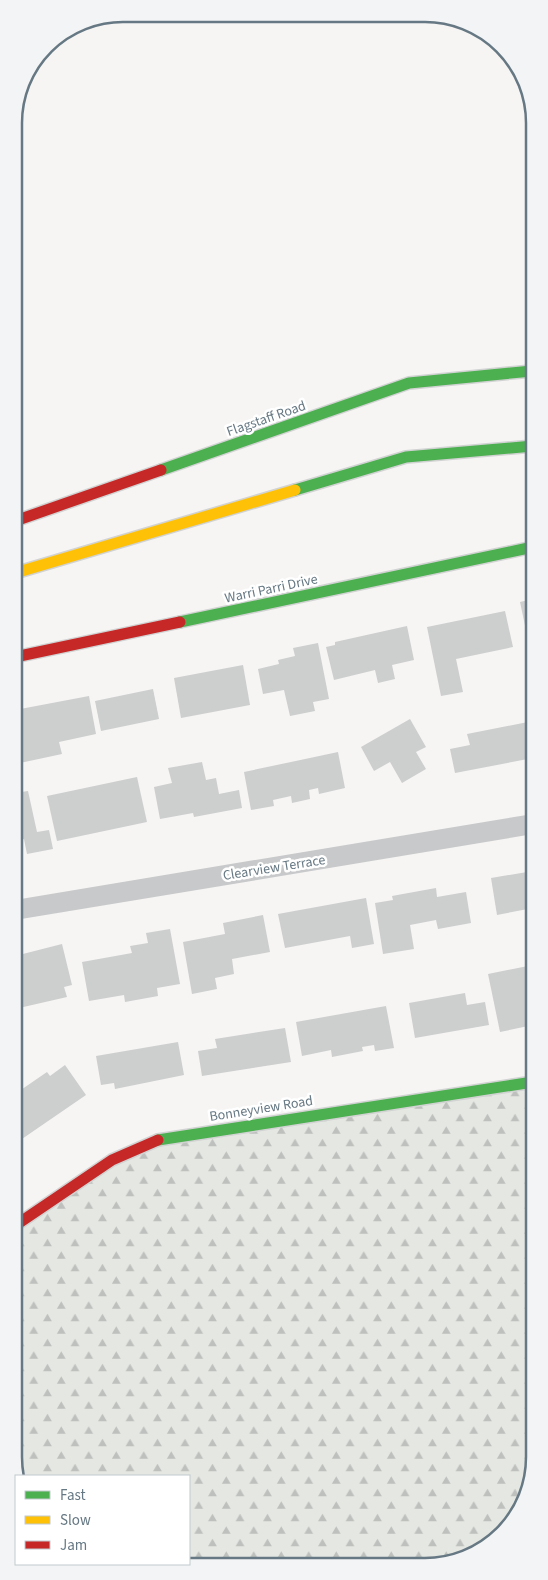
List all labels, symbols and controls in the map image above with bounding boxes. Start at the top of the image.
street label: Flagstaff Road [224,396,309,442]
street label: Warri Parri Drive [223,569,320,609]
street label: Clearview Terrace [222,850,327,886]
street label: Bonneyview Road [208,1091,314,1127]
legend [15,1475,190,1565]
text: Fast [60,1485,86,1506]
text: Slow [60,1510,91,1531]
text: Jam [60,1535,87,1556]

